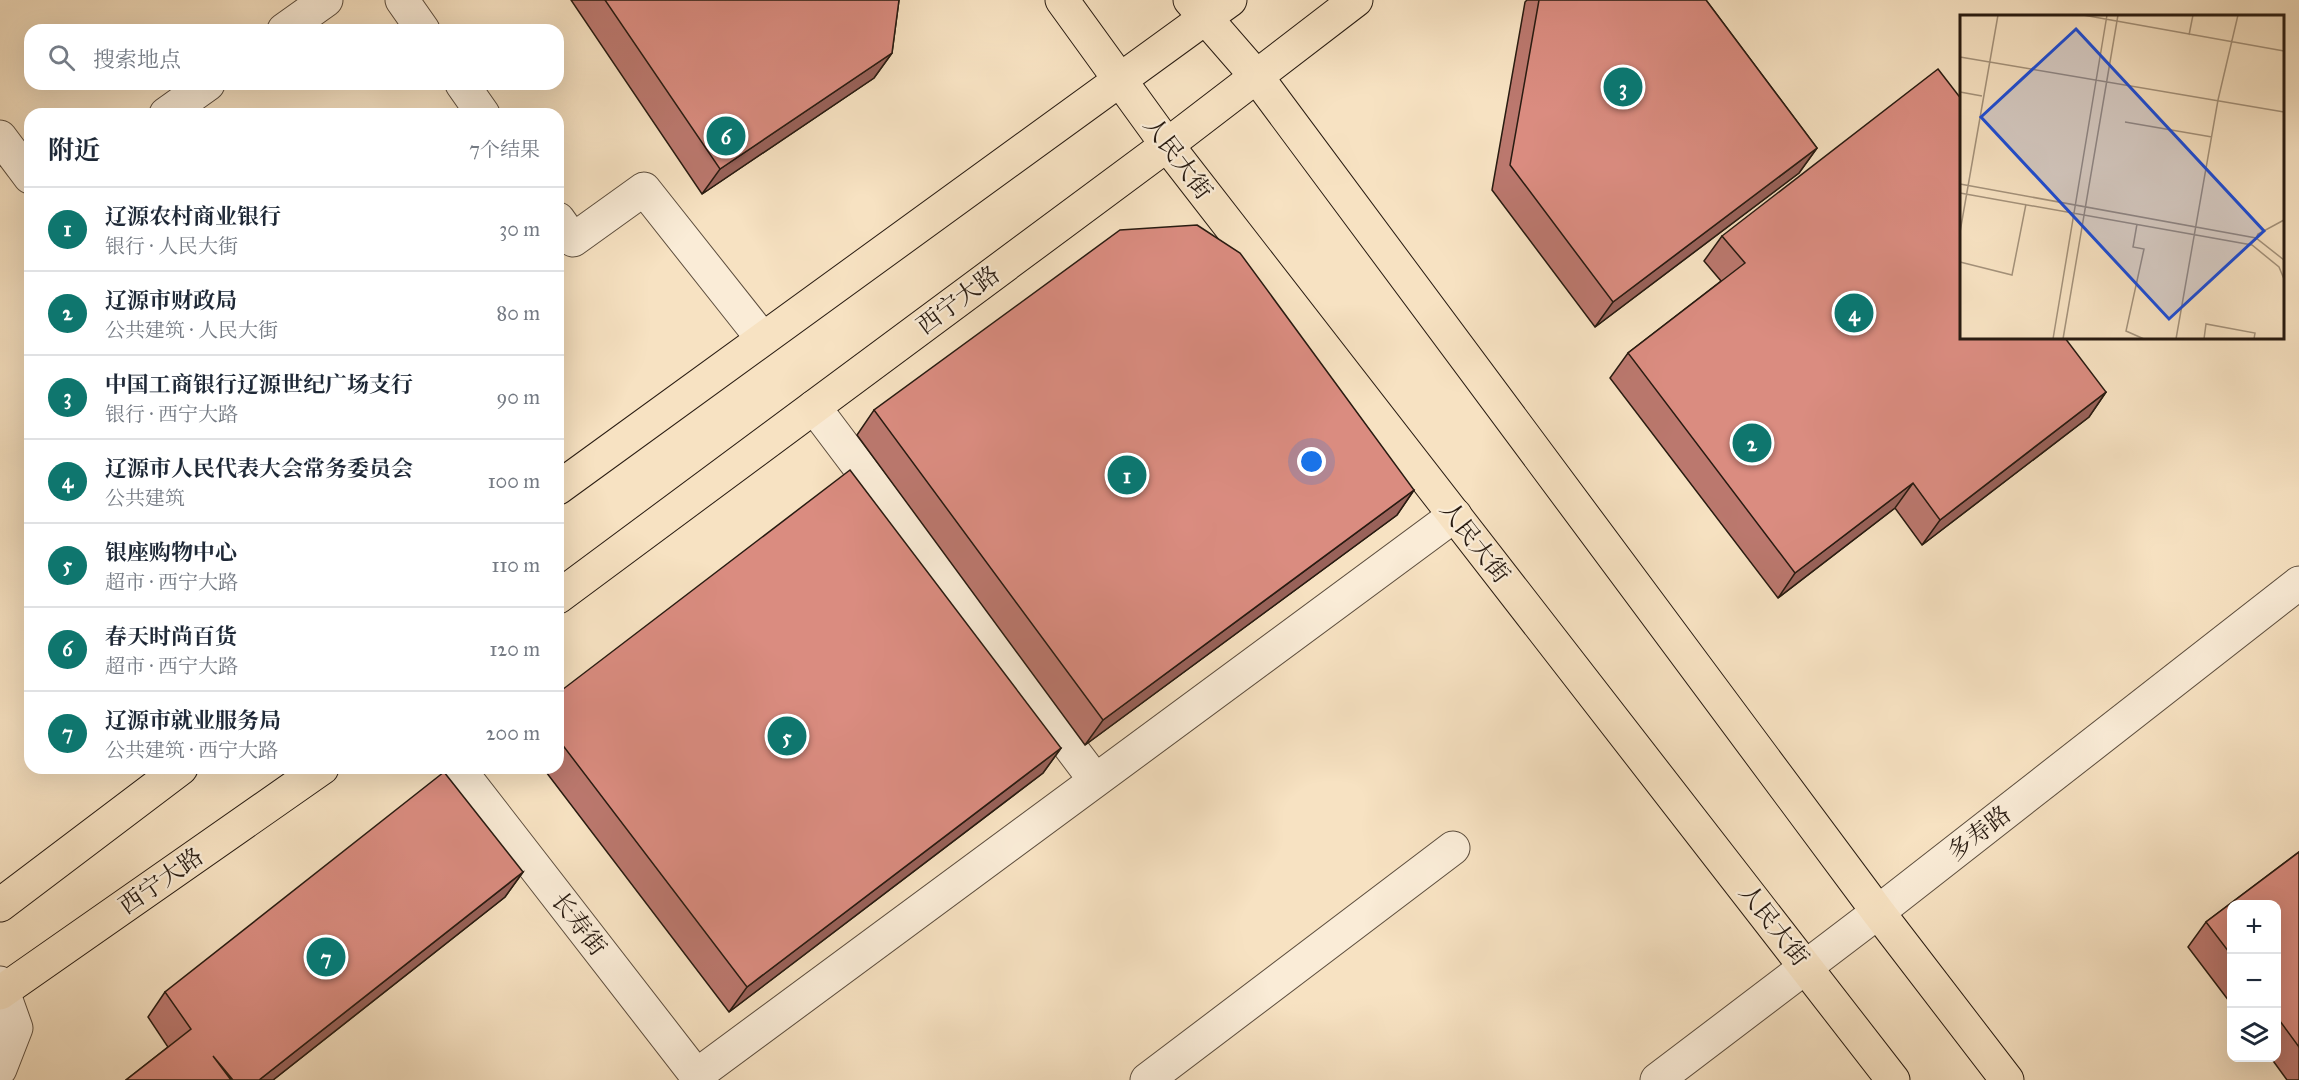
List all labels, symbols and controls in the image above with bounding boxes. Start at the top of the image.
inset map [1960,15,2284,339]
search box [24,24,564,90]
icon: search [45,41,78,74]
text: 搜索地点 [93,46,181,73]
pin: 3 [1604,64,1642,110]
street label: 人民大街 [1137,111,1219,205]
pin: 6 [706,114,746,158]
text: 附近 [48,134,100,166]
text: 7个结果 [469,137,540,161]
text: 辽源农村商业银行 [105,203,281,230]
text: 1 [64,217,71,241]
text: 30 m [499,217,540,241]
text: 银行 · 人民大街 [105,234,238,258]
street label: 西宁大路 [911,259,1005,341]
text: 辽源市财政局 [105,287,237,314]
pin: 4 [1834,290,1874,336]
text: 2 [63,301,72,325]
text: 80 m [497,301,540,325]
text: 公共建筑 · 人民大街 [105,318,278,342]
text: 中国工商银行辽源世纪广场支行 [105,371,413,398]
text: 3 [64,385,72,409]
text: 90 m [497,385,540,409]
text: 银行 · 西宁大路 [105,402,238,426]
pin: 2 [1732,420,1772,466]
your location [1297,447,1326,476]
pin: 1 [1108,452,1146,498]
text: 辽源市人民代表大会常务委员会 [105,455,413,482]
text: 4 [62,469,73,493]
text: 100 m [488,469,540,493]
text: 公共建筑 [105,486,185,510]
street label: 人民大街 [1434,495,1516,589]
text: 银座购物中心 [105,539,237,566]
text: 5 [63,553,72,577]
text: 110 m [492,553,540,577]
text: 超市 · 西宁大路 [105,570,238,594]
text: 春天时尚百货 [105,623,237,650]
text: 6 [62,637,73,661]
text: 120 m [489,637,540,661]
text: 超市 · 西宁大路 [105,654,238,678]
text: 辽源市就业服务局 [105,707,281,734]
pin: 5 [768,714,806,758]
text: 7 [62,721,73,745]
text: 200 m [486,721,540,745]
text: 公共建筑 · 西宁大路 [105,738,278,762]
street label: 多寿路 [1941,799,2017,867]
street label: 西宁大路 [113,841,209,921]
street label: 人民大街 [1733,878,1815,972]
street label: 长寿街 [545,886,613,962]
map controls [2227,900,2281,1062]
button: + [2227,900,2281,954]
pin: 7 [306,934,346,980]
button: − [2227,954,2281,1008]
button: layers [2227,1008,2281,1062]

